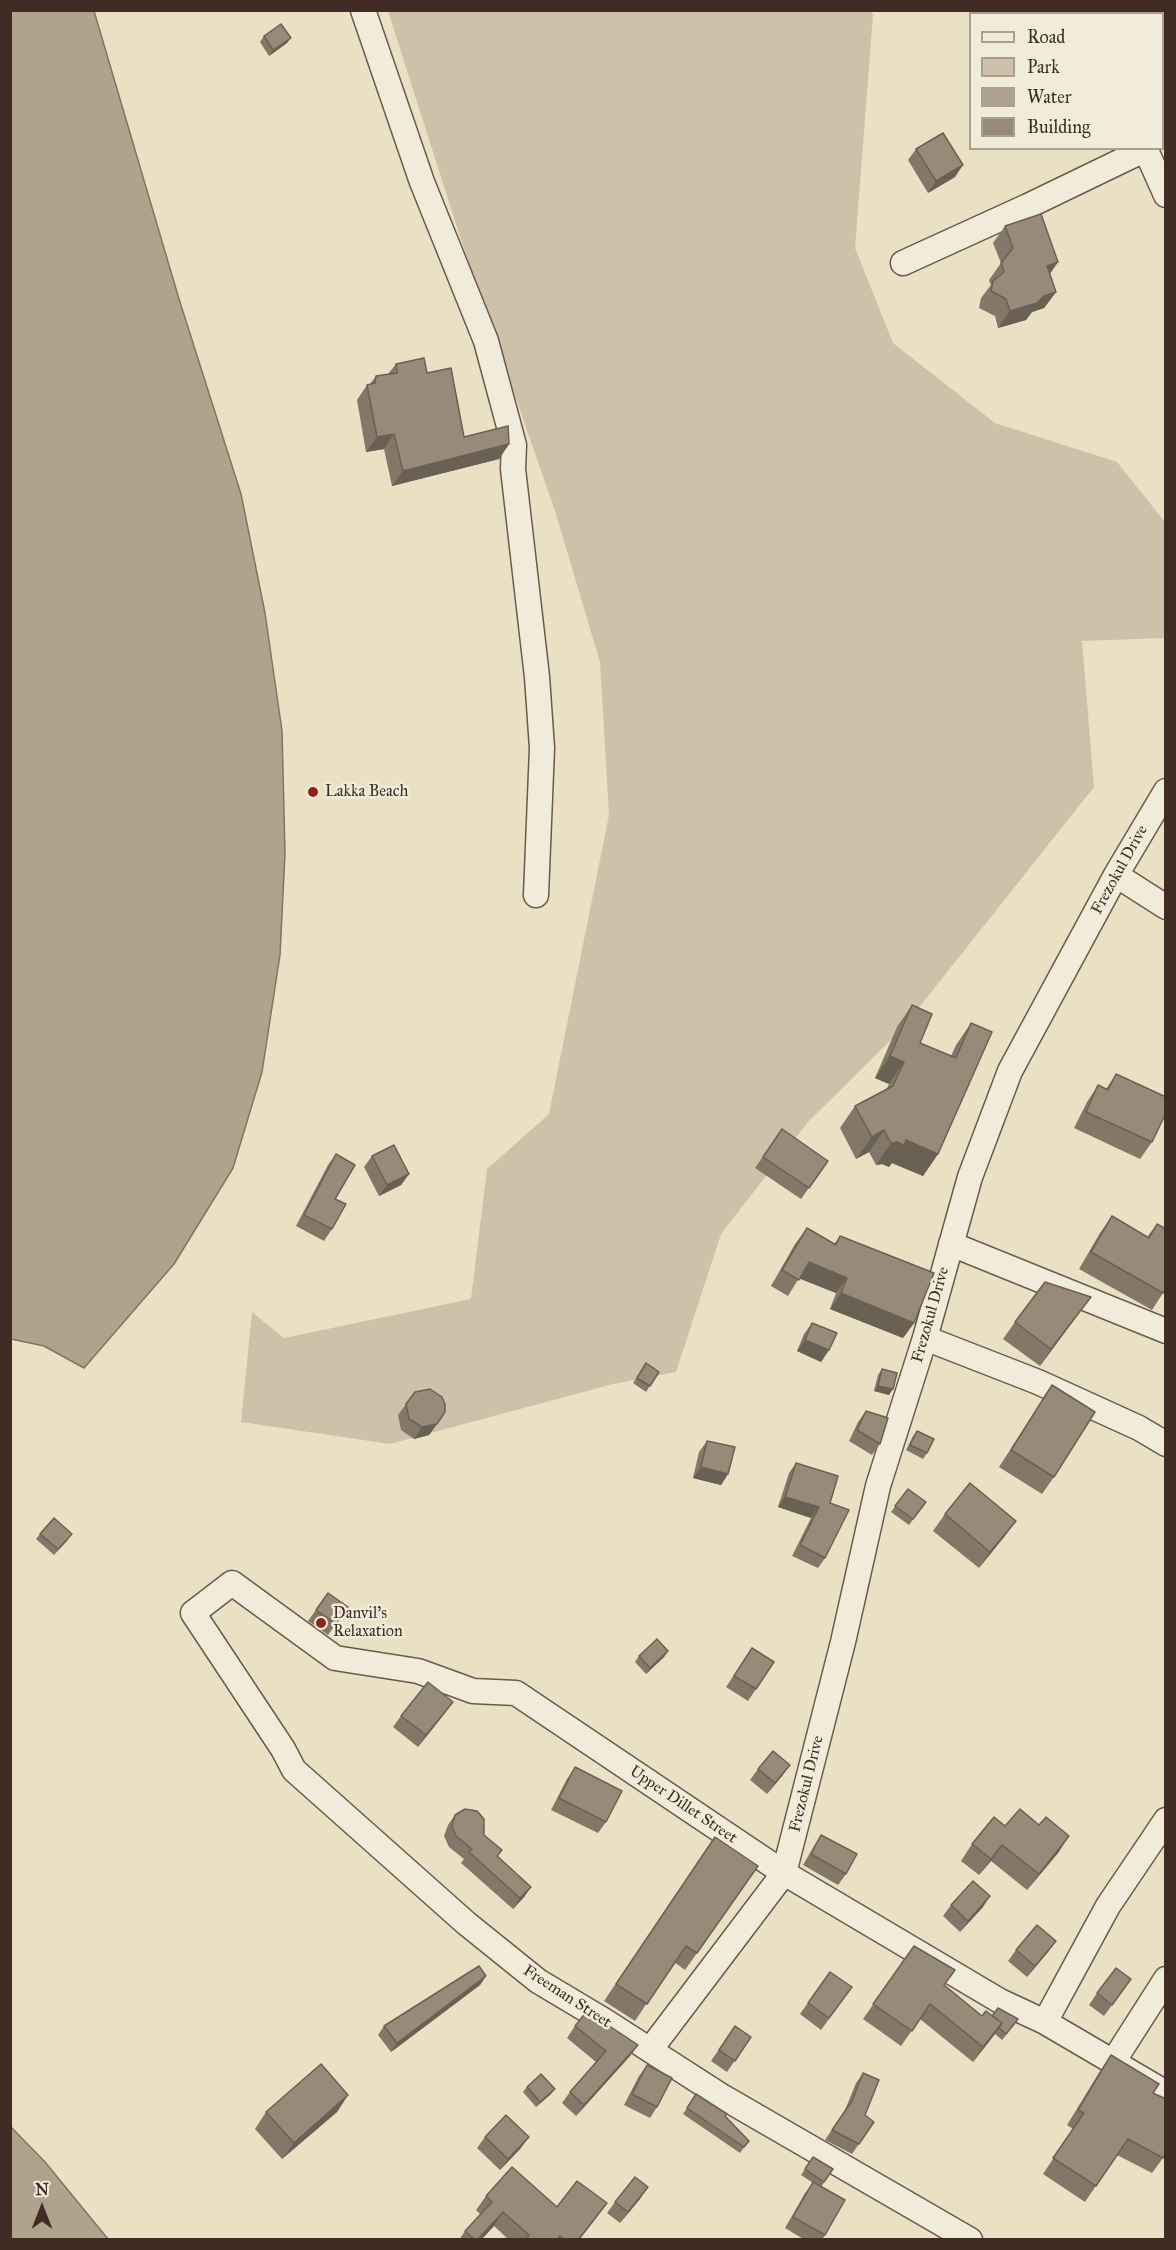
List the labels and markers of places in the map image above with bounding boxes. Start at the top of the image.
place label: Lakka Beach [325,782,408,802]
marker: Lakka Beach [306,785,320,799]
place label: Danvil's Relaxation [333,1604,403,1642]
marker: Danvil's Relaxation [314,1616,328,1630]

